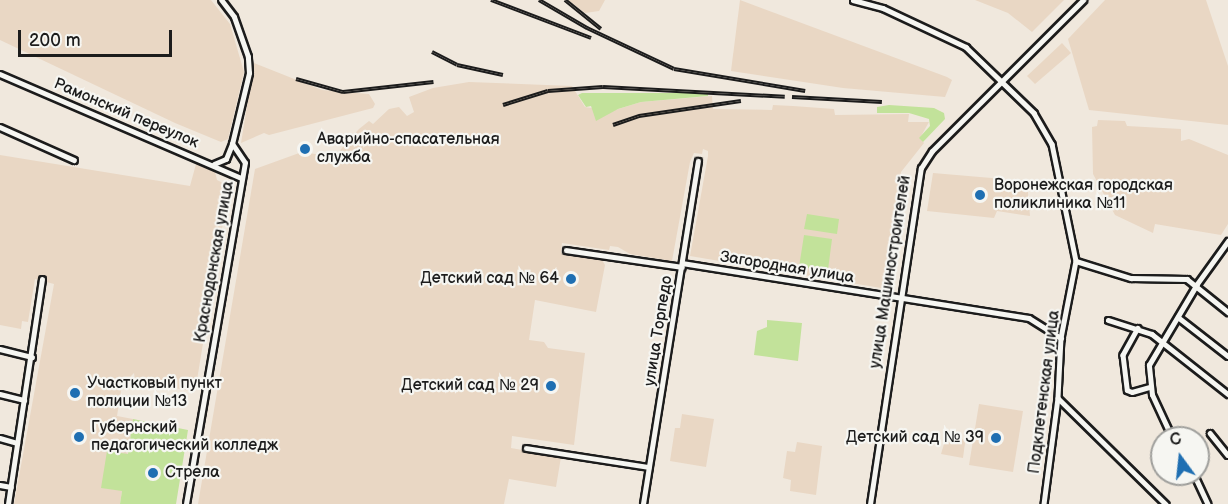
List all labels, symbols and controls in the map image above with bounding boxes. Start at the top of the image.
scale bar [21,18,176,56]
text: 200 m [29,30,81,51]
street label: Рамонский переулок [51,75,201,153]
place label: Аварийно-спасательная служба [317,130,500,168]
marker: Аварийно-спасательная служба [298,142,312,156]
street label: улица Машиностроителей [866,174,916,370]
place label: Воронежская городская поликлиника №11 [994,176,1173,214]
street label: Краснодонская улица [191,180,239,344]
marker: Воронежская городская поликлиника №11 [971,186,989,204]
street label: Загородная улица [718,248,856,288]
place label: Детский сад № 64 [421,269,559,289]
marker: Детский сад № 64 [564,272,578,286]
street label: улица Торпедо [641,274,677,388]
street label: Подклетенская улица [1025,309,1065,475]
place label: Участковый пункт полиции №13 [87,374,222,412]
place label: Детский сад № 29 [401,376,539,396]
marker: Детский сад № 29 [544,379,558,393]
marker: Участковый пункт полиции №13 [68,386,82,400]
place label: Губернский педагогический колледж [91,418,278,456]
north arrow [1150,426,1210,486]
place label: Детский сад № 39 [846,428,984,448]
text: С [1168,429,1184,451]
marker: Губернский педагогический колледж [72,430,86,444]
marker: Детский сад № 39 [989,431,1003,445]
place label: Стрела [165,463,220,483]
marker: Стрела [146,466,160,480]

